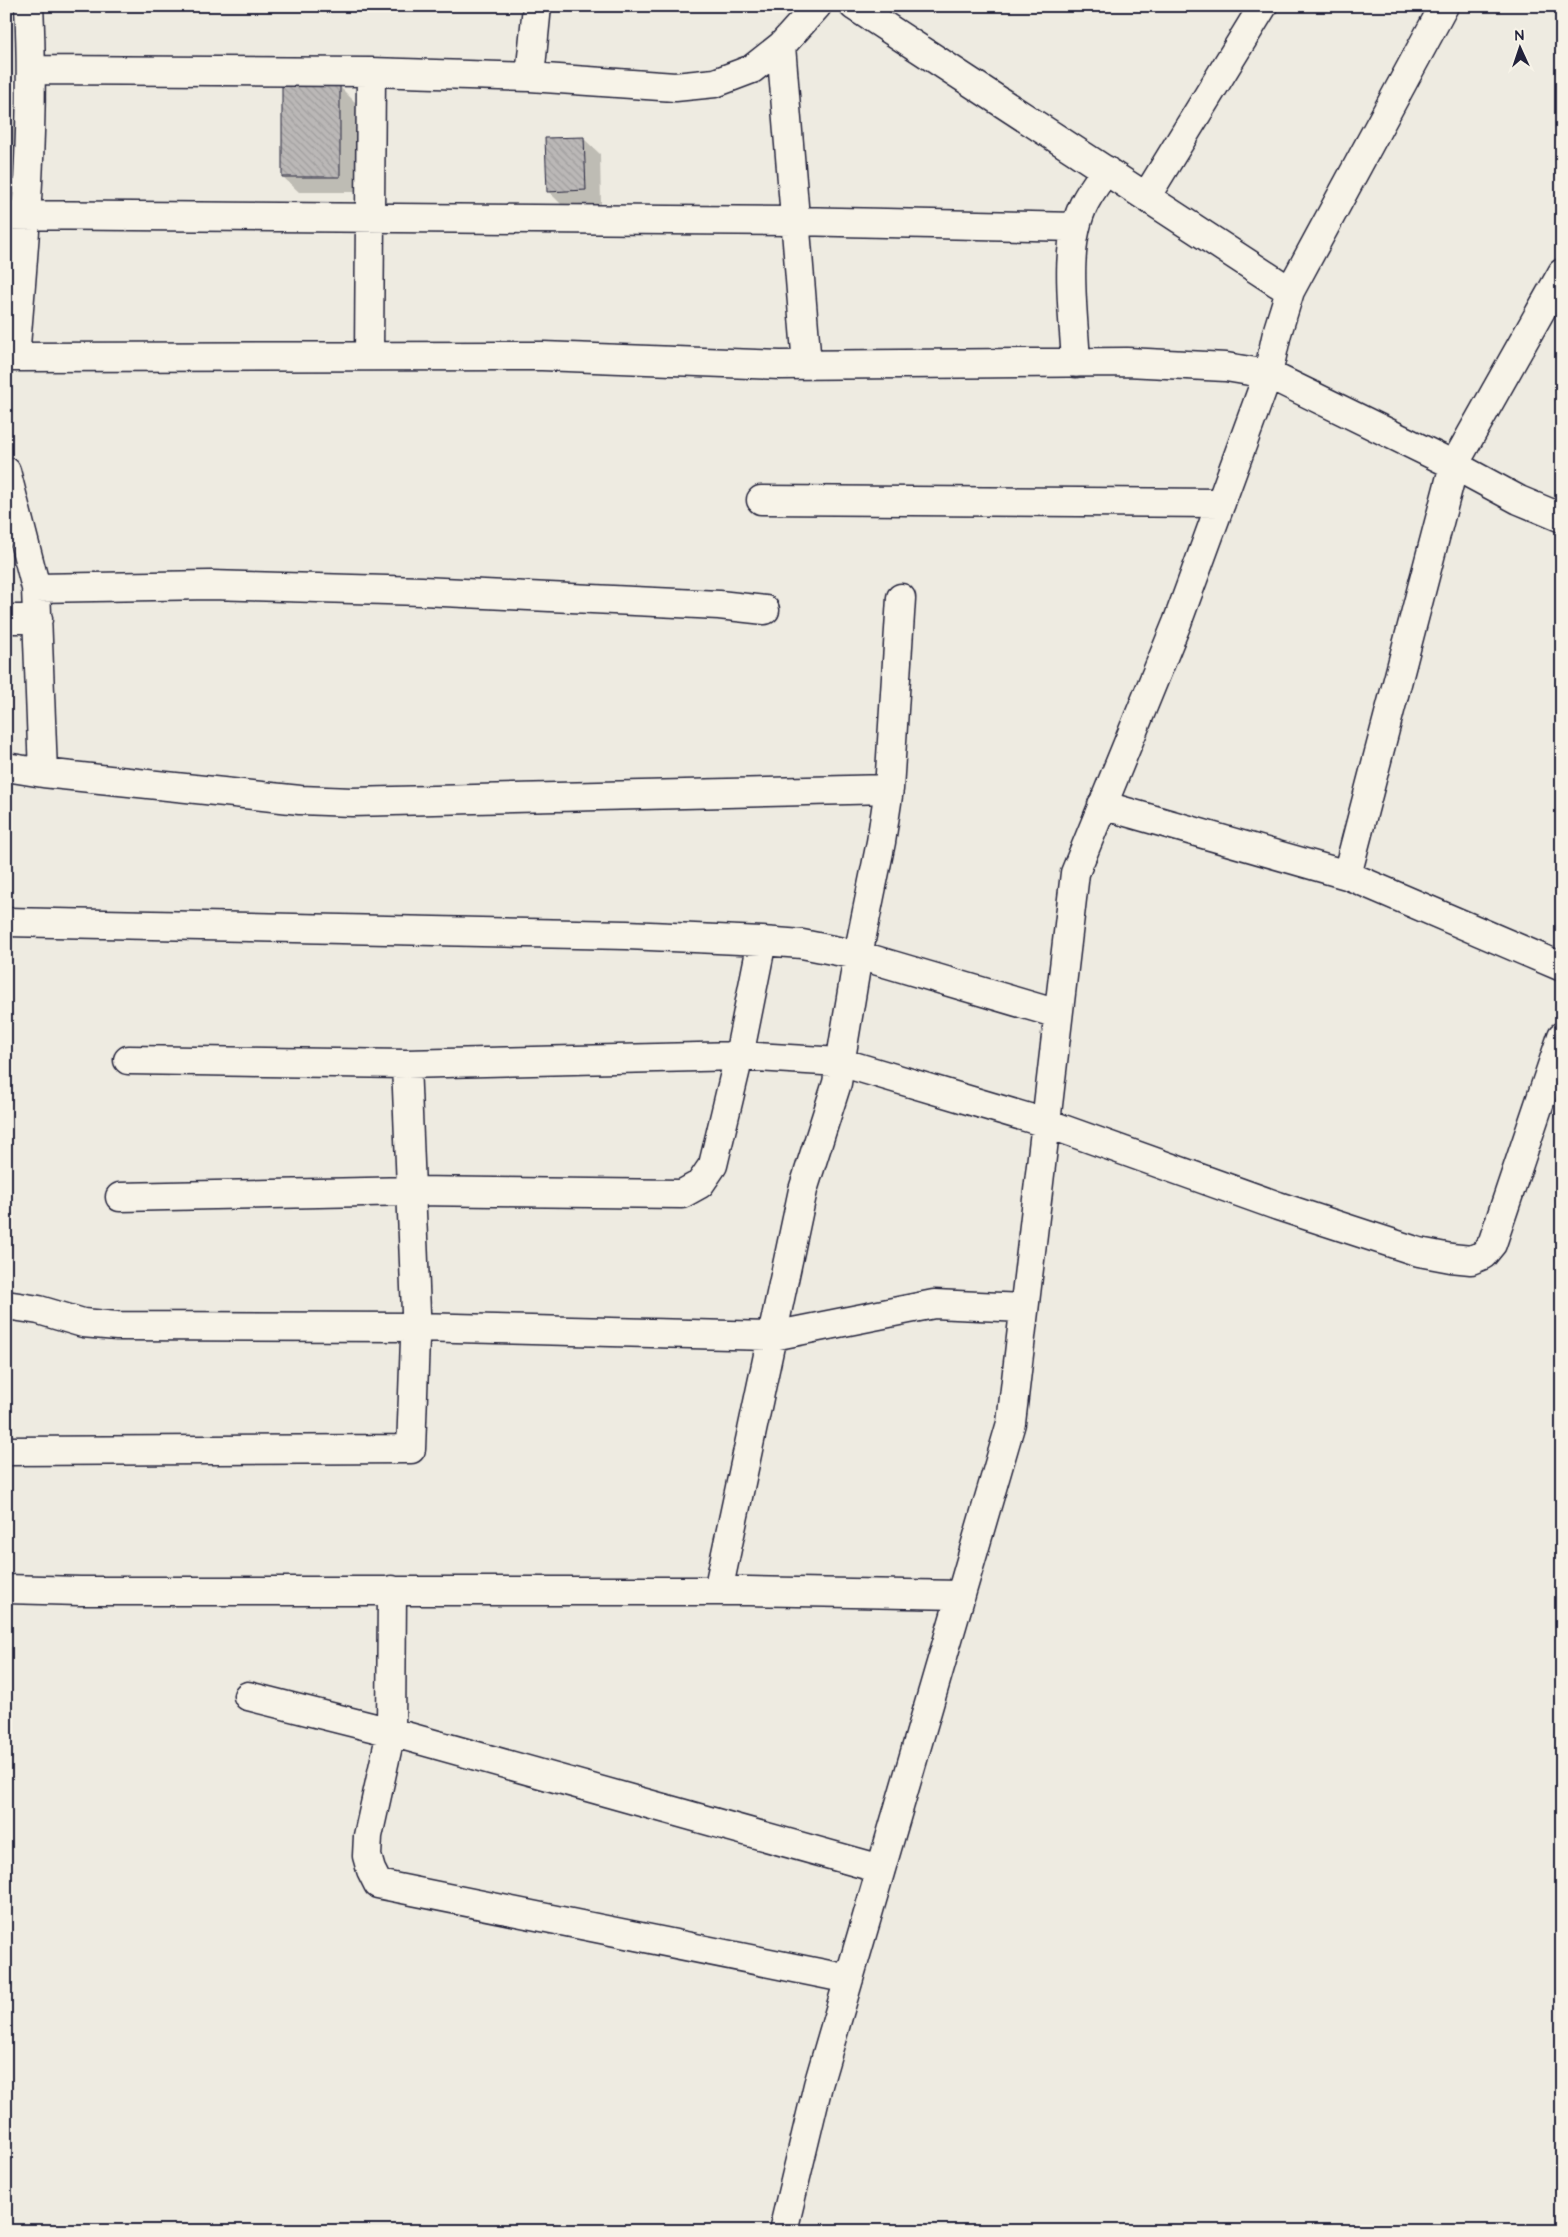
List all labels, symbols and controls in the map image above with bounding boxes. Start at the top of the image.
north arrow [1496,22,1546,72]
text: N [1514,26,1524,46]

